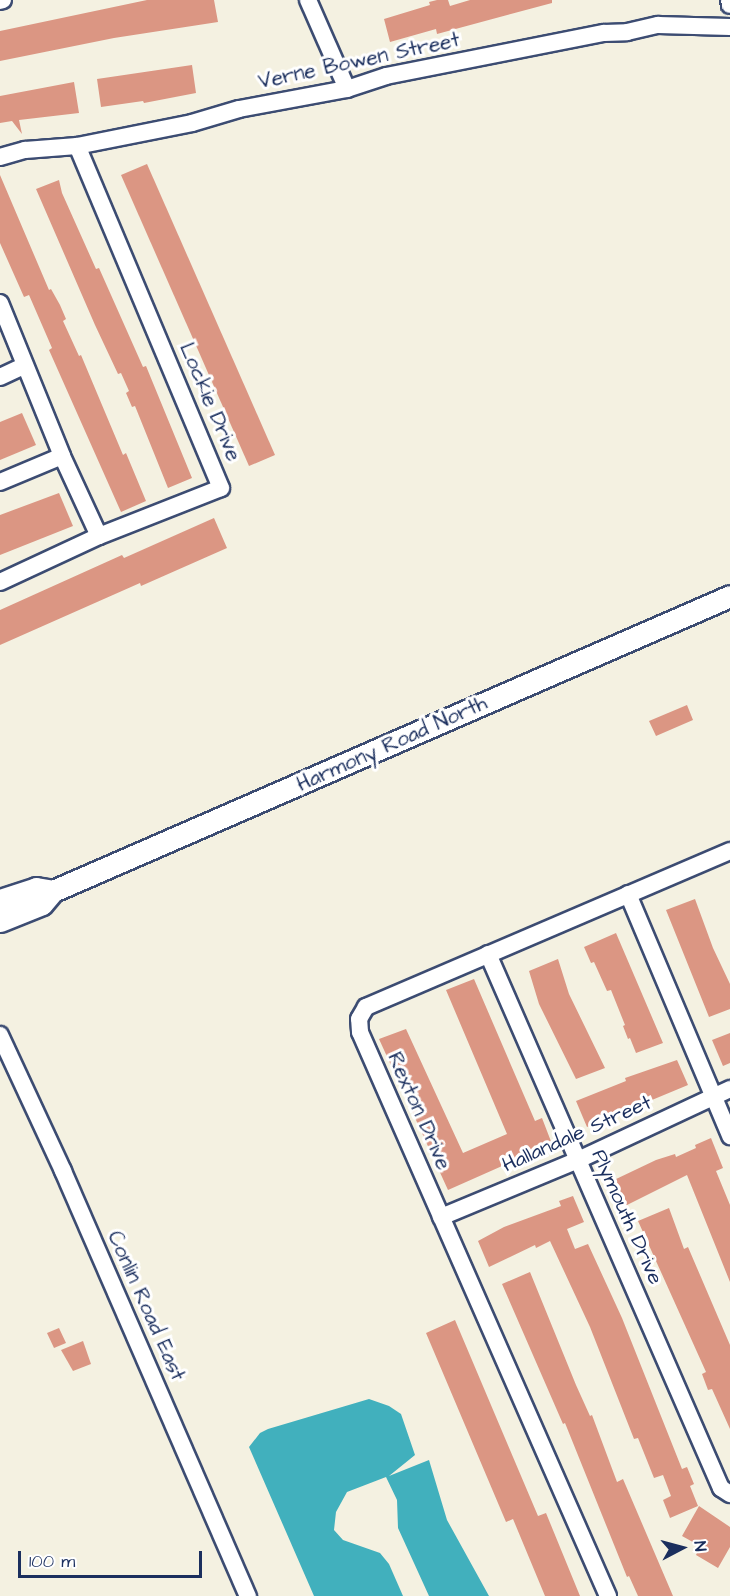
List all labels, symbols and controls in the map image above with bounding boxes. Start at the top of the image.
street label: Verne Bowen Street [256,27,462,95]
street label: Lockie Drive [174,339,246,465]
street label: Harmony Road North [293,691,491,797]
street label: Rexton Drive [382,1048,456,1174]
street label: Hallandale Street [499,1090,655,1178]
street label: Plymouth Drive [586,1146,668,1288]
street label: Conlin Road East [102,1227,190,1385]
north arrow [652,1518,712,1578]
scale bar [21,1539,206,1577]
text: N [688,1540,711,1552]
text: 100 m [29,1549,75,1574]

